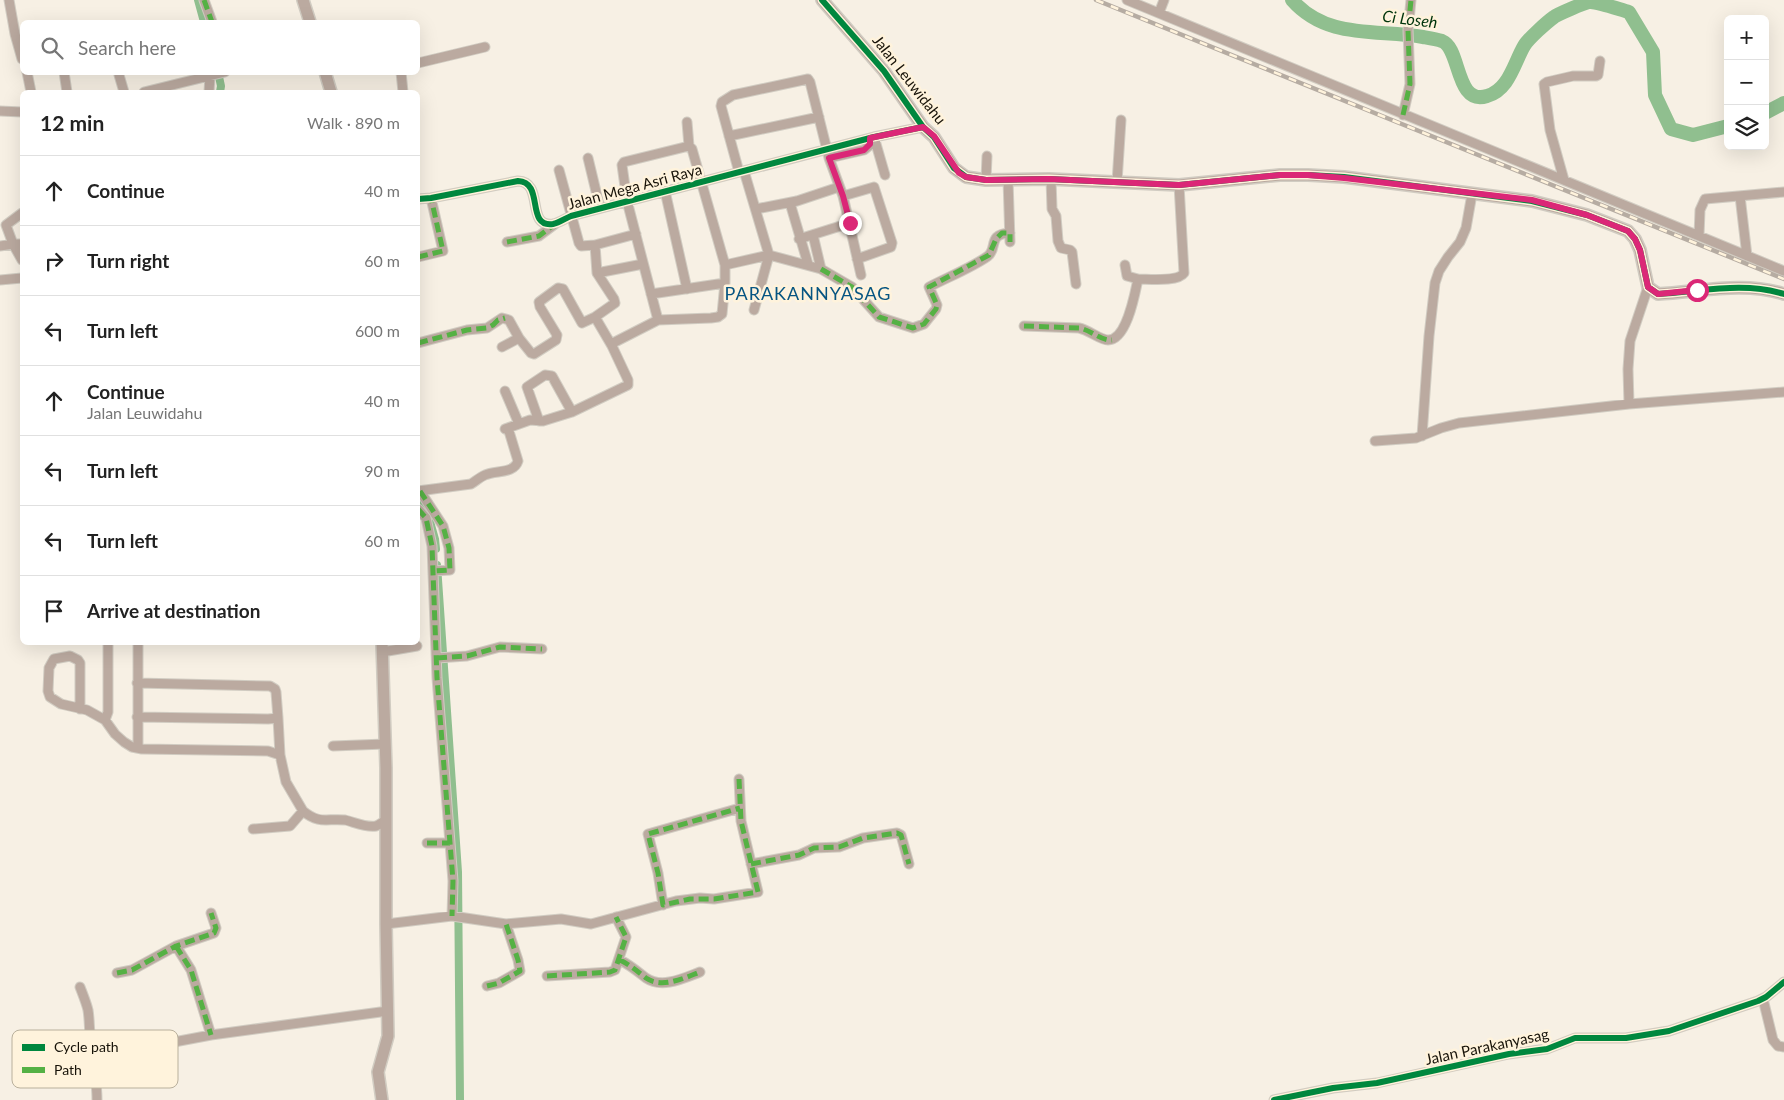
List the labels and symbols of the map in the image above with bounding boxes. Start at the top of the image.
water label: Ci Loseh [1381,6,1439,31]
street label: Jalan Leuwidahu [869,31,950,128]
street label: Jalan Mega Asri Raya [566,159,704,213]
route end [839,212,862,235]
route start [1686,279,1709,302]
district label: PARAKANNYASAG [725,282,891,304]
street label: Jalan Parakanyasag [1423,1024,1550,1068]
legend [12,1030,178,1088]
text: Cycle path [54,1038,119,1055]
text: Path [54,1061,82,1078]

